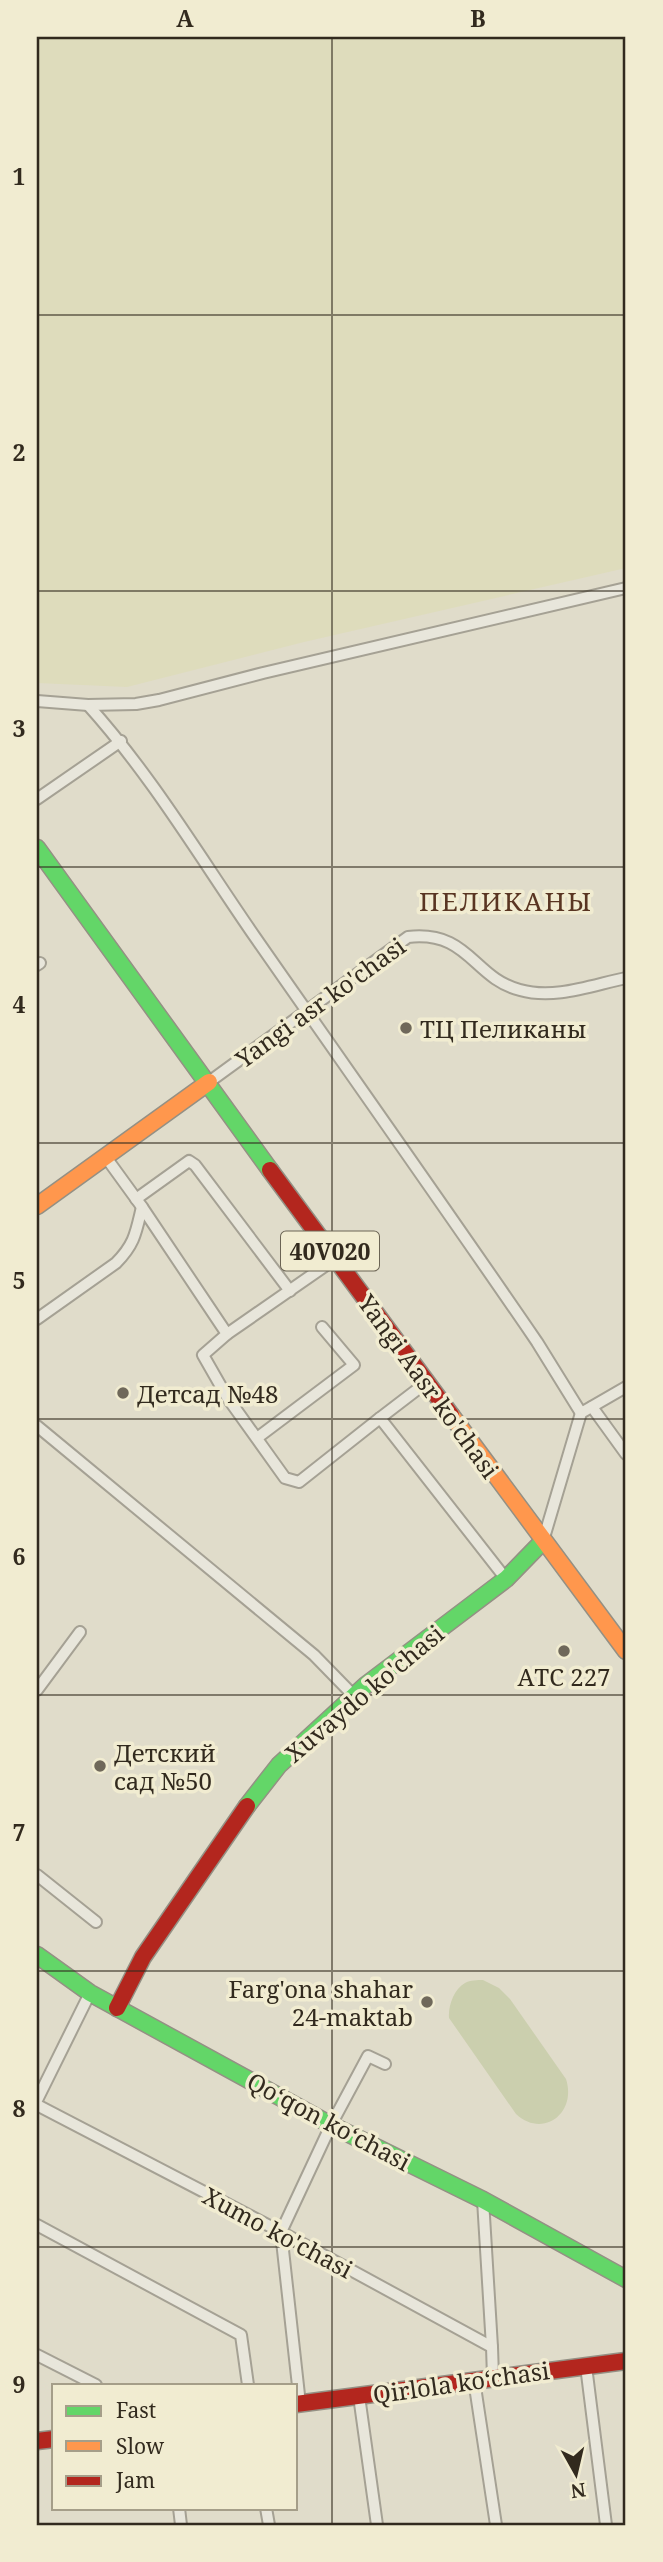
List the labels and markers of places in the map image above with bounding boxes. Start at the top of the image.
place label: ТЦ Пеликаны [420,1012,586,1045]
marker: ТЦ Пеликаны [398,1020,414,1036]
place label: Детсад №48 [137,1377,278,1410]
marker: Детсад №48 [115,1385,131,1401]
marker: АТС 227 [556,1643,572,1659]
place label: АТС 227 [517,1660,611,1693]
place label: Детский сад №50 [114,1736,216,1797]
marker: Детский сад №50 [92,1758,108,1774]
place label: Farg'ona shahar 24-maktab [229,1972,413,2033]
marker: Farg'ona shahar 24-maktab [419,1994,435,2010]

